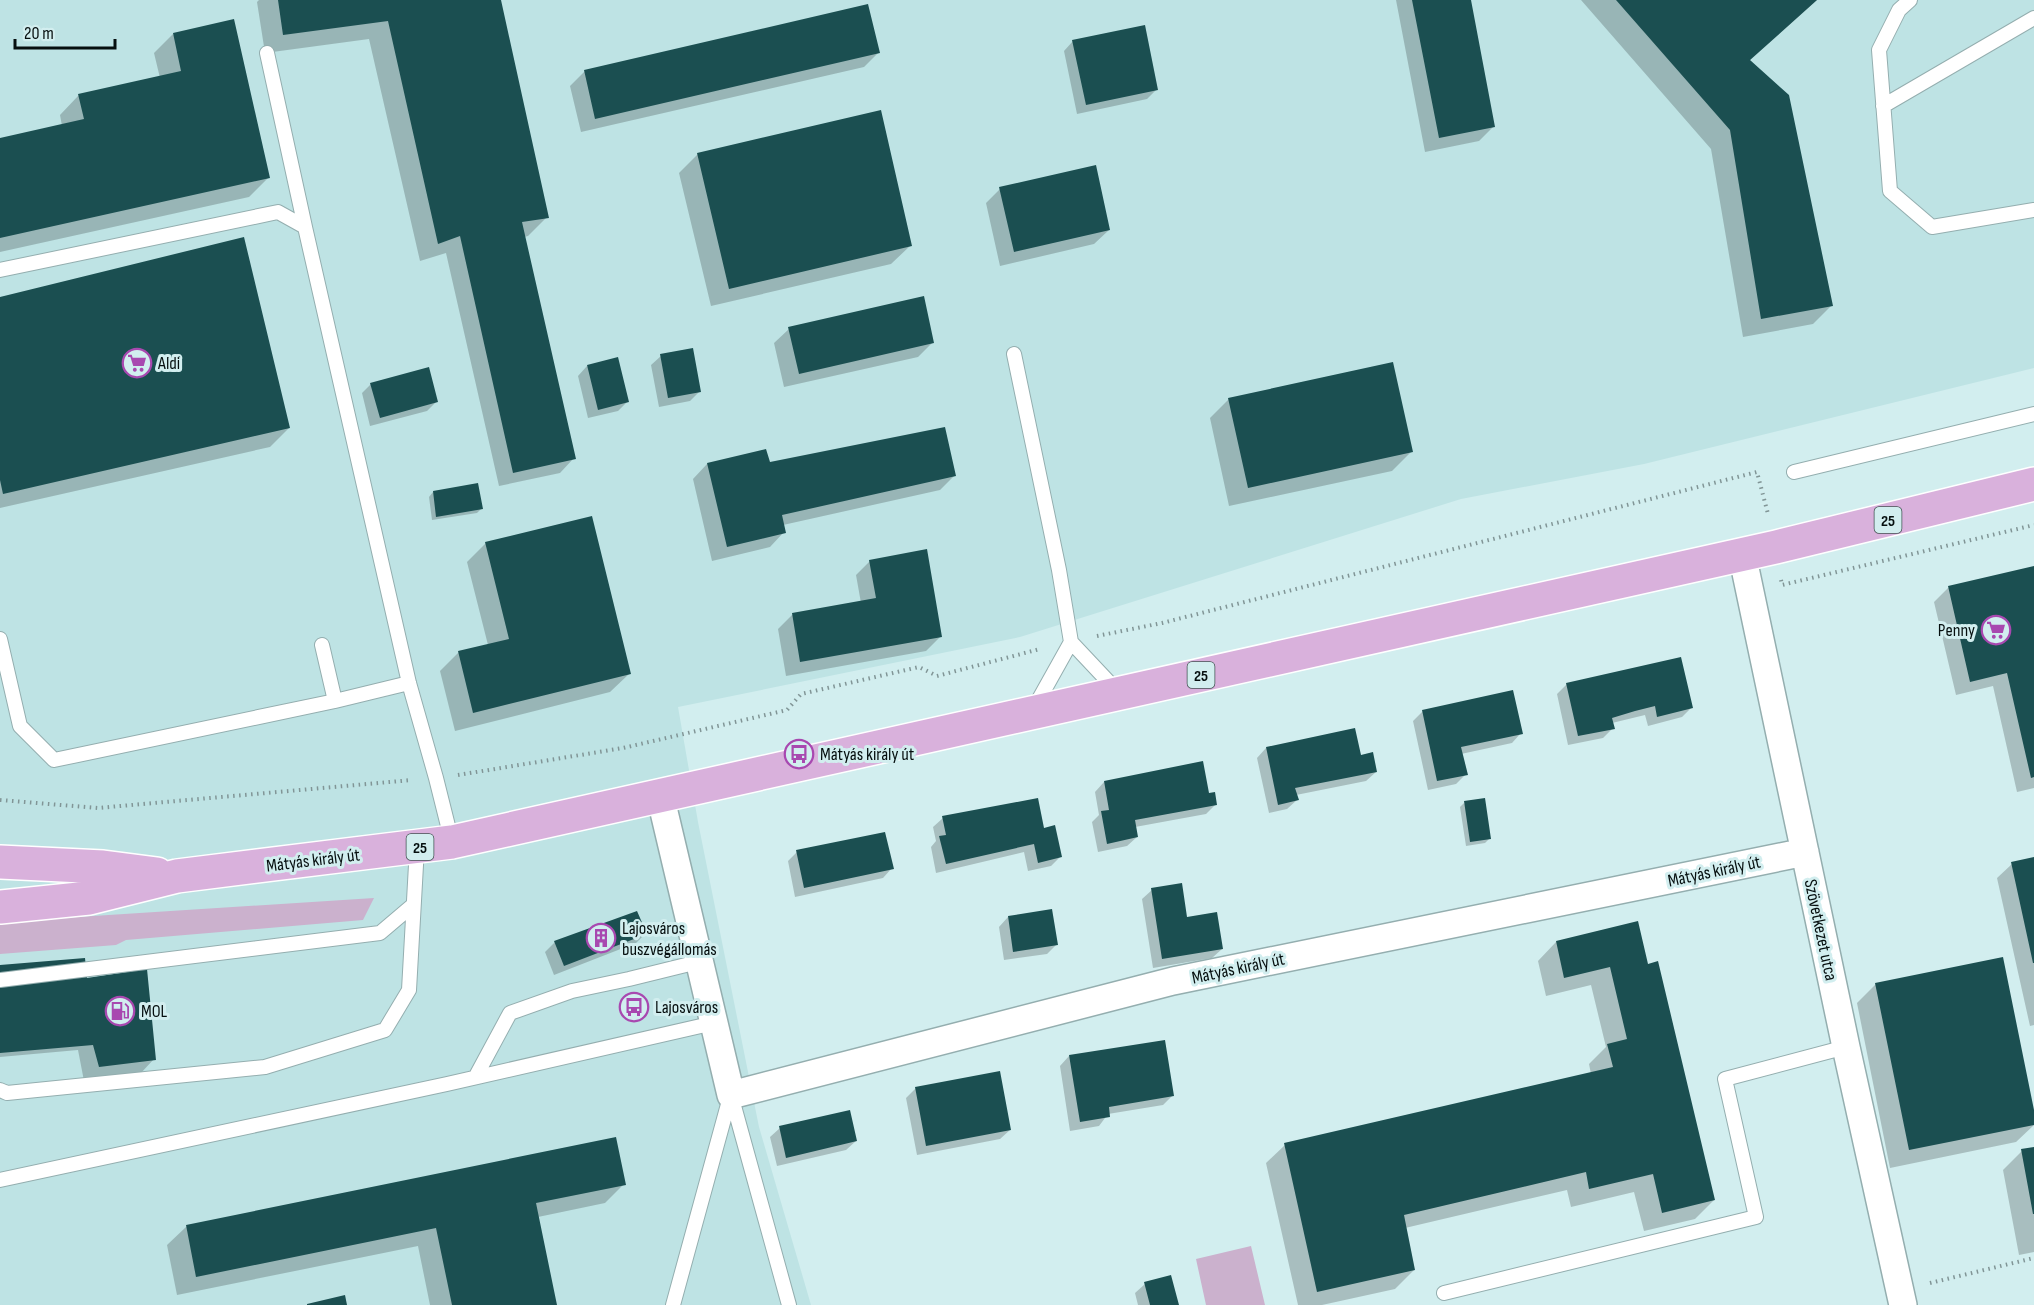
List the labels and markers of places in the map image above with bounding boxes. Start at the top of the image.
supermarket icon: Aldi [121,347,153,379]
place label: Aldi [157,353,180,374]
supermarket icon: Penny [1980,614,2012,646]
place label: Penny [1938,620,1975,641]
bus stop icon: Mátyás király út [783,738,815,770]
place label: Mátyás király út [820,744,915,765]
place label: Lajosváros buszvégállomás [622,918,717,960]
building icon: Lajosváros buszvégállomás [585,922,617,954]
bus stop icon: Lajosváros [618,991,650,1023]
fuel station icon: MOL [104,995,136,1027]
place label: Lajosváros [655,997,718,1018]
place label: MOL [141,1001,168,1022]

